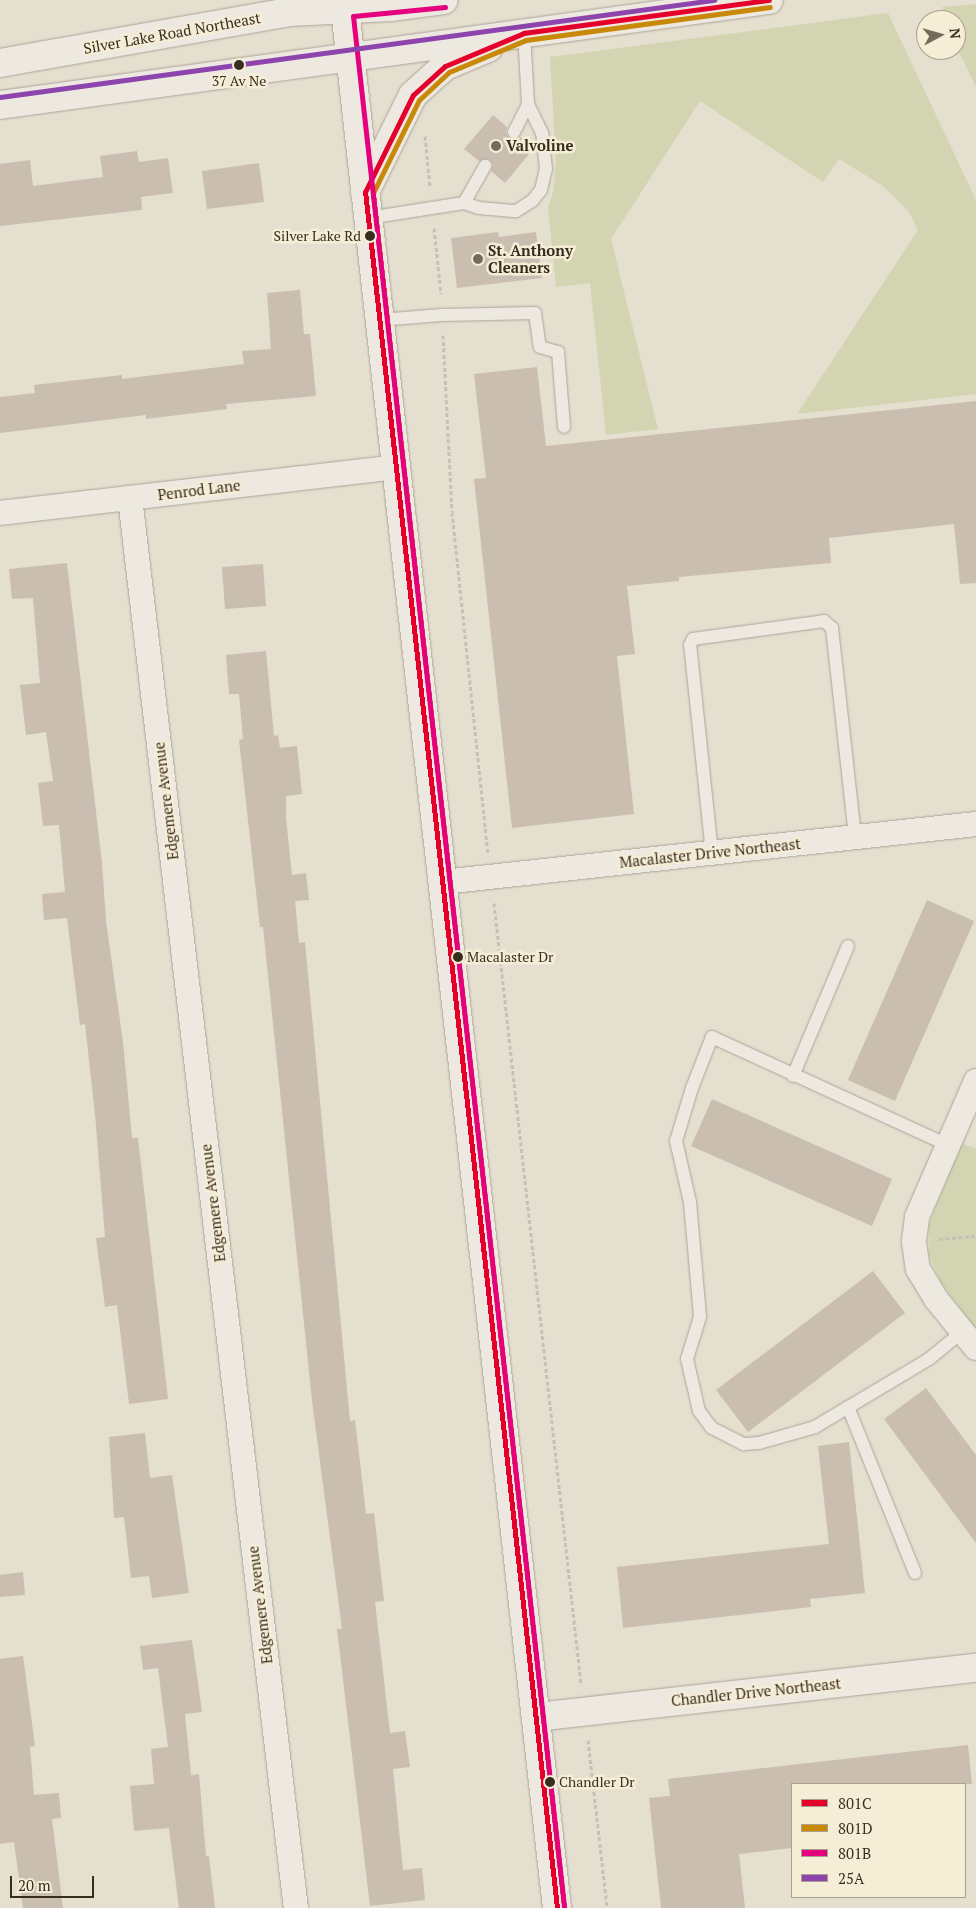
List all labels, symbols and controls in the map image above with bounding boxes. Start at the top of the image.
street label: Silver Lake Road Northeast [82,9,262,57]
north arrow [916,10,966,60]
text: N [945,27,965,40]
marker: 37 Av Ne [234,60,244,70]
place label: 37 Av Ne [212,73,266,89]
place label: Valvoline [506,137,573,155]
marker: Valvoline [490,140,502,152]
place label: Silver Lake Rd [273,228,361,244]
marker: Silver Lake Rd [365,231,375,241]
place label: St. Anthony Cleaners [488,241,574,276]
marker: St. Anthony Cleaners [472,253,484,265]
street label: Penrod Lane [157,476,241,504]
street label: Edgemere Avenue [150,741,182,861]
street label: Macalaster Drive Northeast [618,835,802,871]
place label: Macalaster Dr [467,949,553,965]
marker: Macalaster Dr [453,952,463,962]
street label: Edgemere Avenue [197,1143,229,1263]
street label: Edgemere Avenue [244,1545,276,1665]
street label: Chandler Drive Northeast [670,1674,842,1710]
place label: Chandler Dr [559,1774,635,1790]
marker: Chandler Dr [545,1777,555,1787]
legend [791,1783,966,1898]
text: 801C [838,1793,872,1813]
text: 801D [838,1818,873,1838]
text: 801B [838,1843,871,1863]
scale bar [12,1866,96,1898]
text: 25A [838,1868,864,1888]
text: 20 m [18,1875,51,1895]

